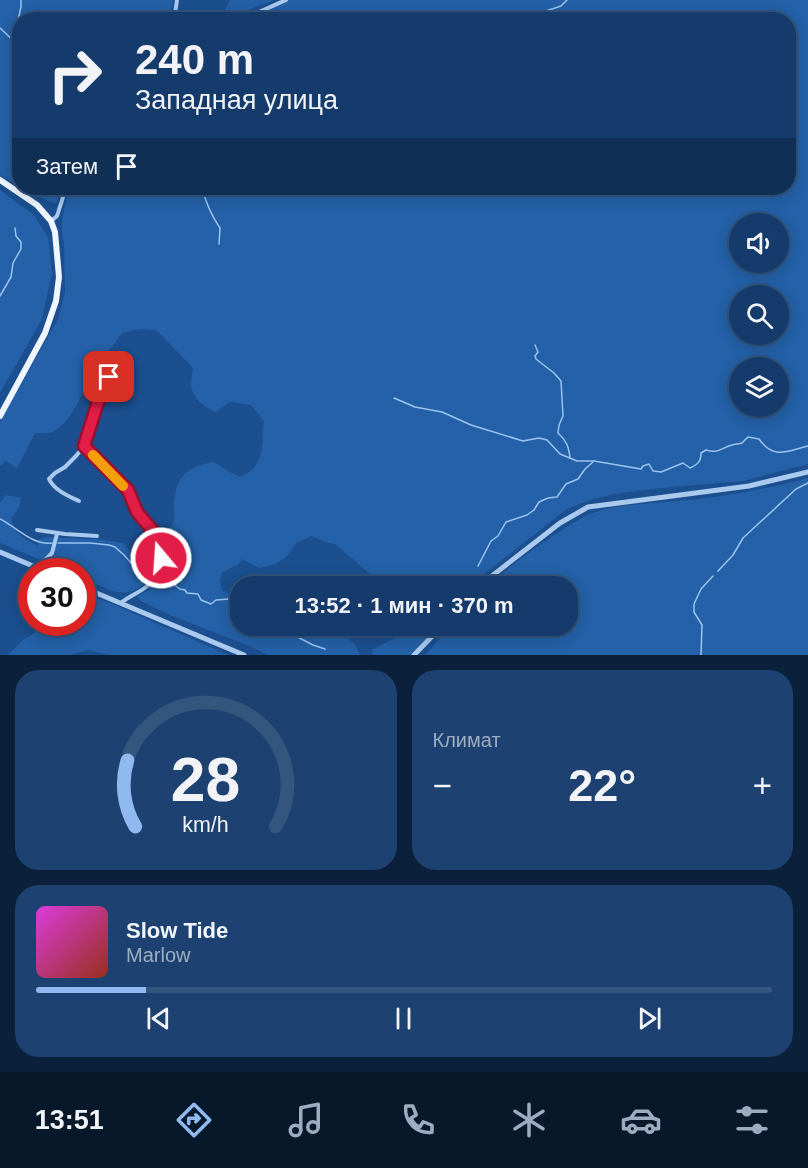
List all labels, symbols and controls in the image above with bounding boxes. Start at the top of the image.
icon: right [36,36,114,114]
text: 240 m [135,36,254,83]
text: Западная улица [135,85,338,115]
icon: arrive [110,150,143,183]
text: Затем [36,154,98,179]
map controls [729,213,789,417]
button: sound [729,213,789,273]
button: search [729,285,789,345]
pin [83,351,134,402]
button: layers [729,357,789,417]
icon: arrive [92,360,125,393]
position arrow [129,526,193,590]
speed limit sign: 30 [18,558,96,636]
text: 13:52 · 1 мин · 370 m [294,593,514,618]
text: Климат [433,729,501,751]
text: 28 [171,745,240,814]
text: 22° [568,760,636,811]
text: − [433,767,452,804]
text: + [753,767,772,804]
text: km/h [183,813,229,837]
text: Slow Tide [126,918,228,943]
text: Marlow [126,944,190,966]
icon: previous [142,1002,175,1035]
icon: pause [387,1002,420,1035]
icon: next [633,1002,666,1035]
icon: directions [173,1099,215,1141]
icon: music [285,1099,327,1141]
icon: phone [397,1099,439,1141]
icon: climate [508,1099,550,1141]
icon: car [620,1099,662,1141]
icon: filters [731,1099,773,1141]
text: 13:51 [35,1105,104,1135]

